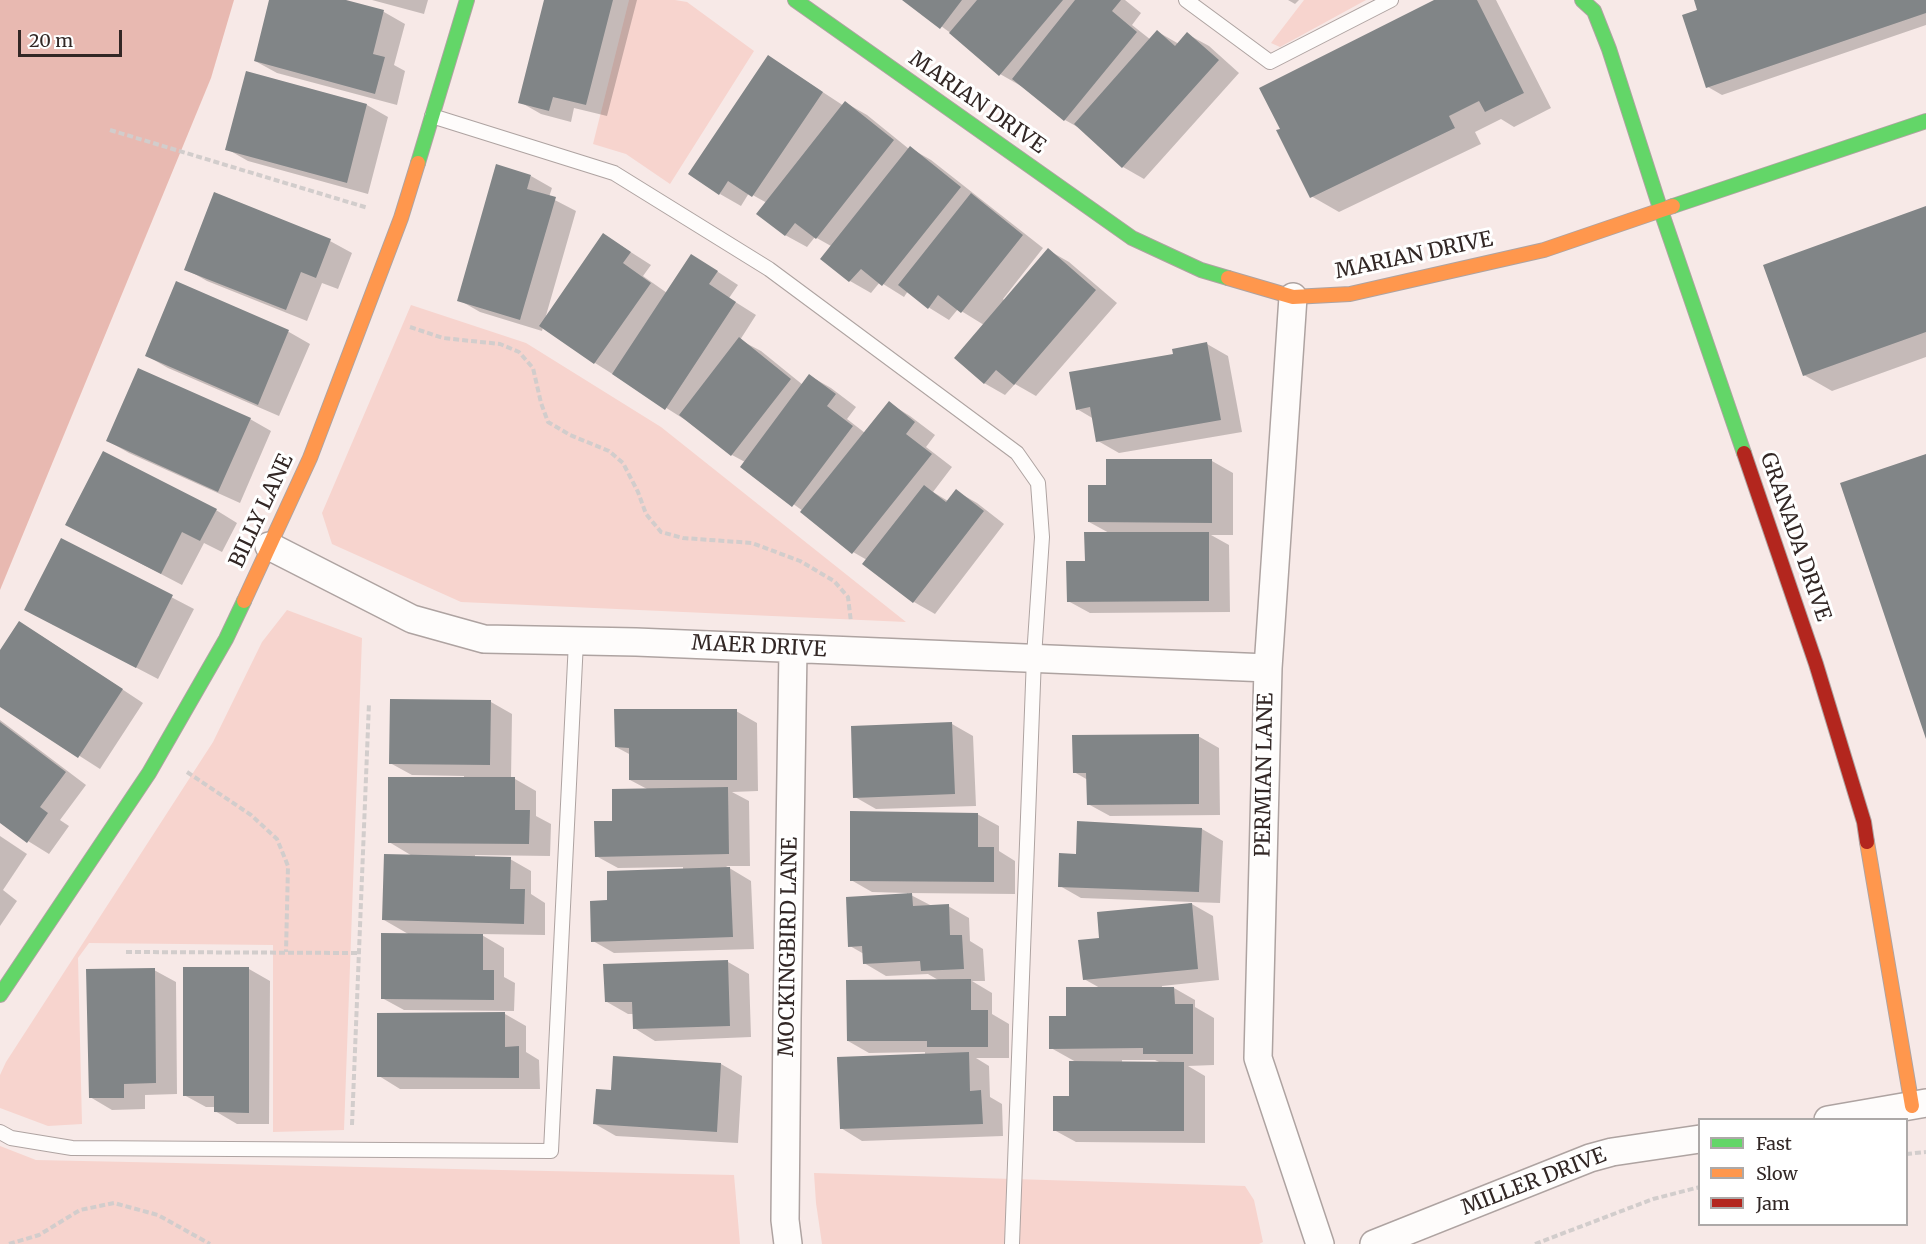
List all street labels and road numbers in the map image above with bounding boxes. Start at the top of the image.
street label: MARIAN DRIVE [904,47,1050,159]
street label: MARIAN DRIVE [1333,227,1495,285]
street label: GRANADA DRIVE [1754,449,1836,625]
street label: BILLY LANE [225,450,299,572]
street label: MAER DRIVE [691,631,827,663]
street label: PERMIAN LANE [1251,693,1279,857]
street label: MOCKINGBIRD LANE [774,837,804,1057]
street label: MILLER DRIVE [1458,1143,1610,1221]

